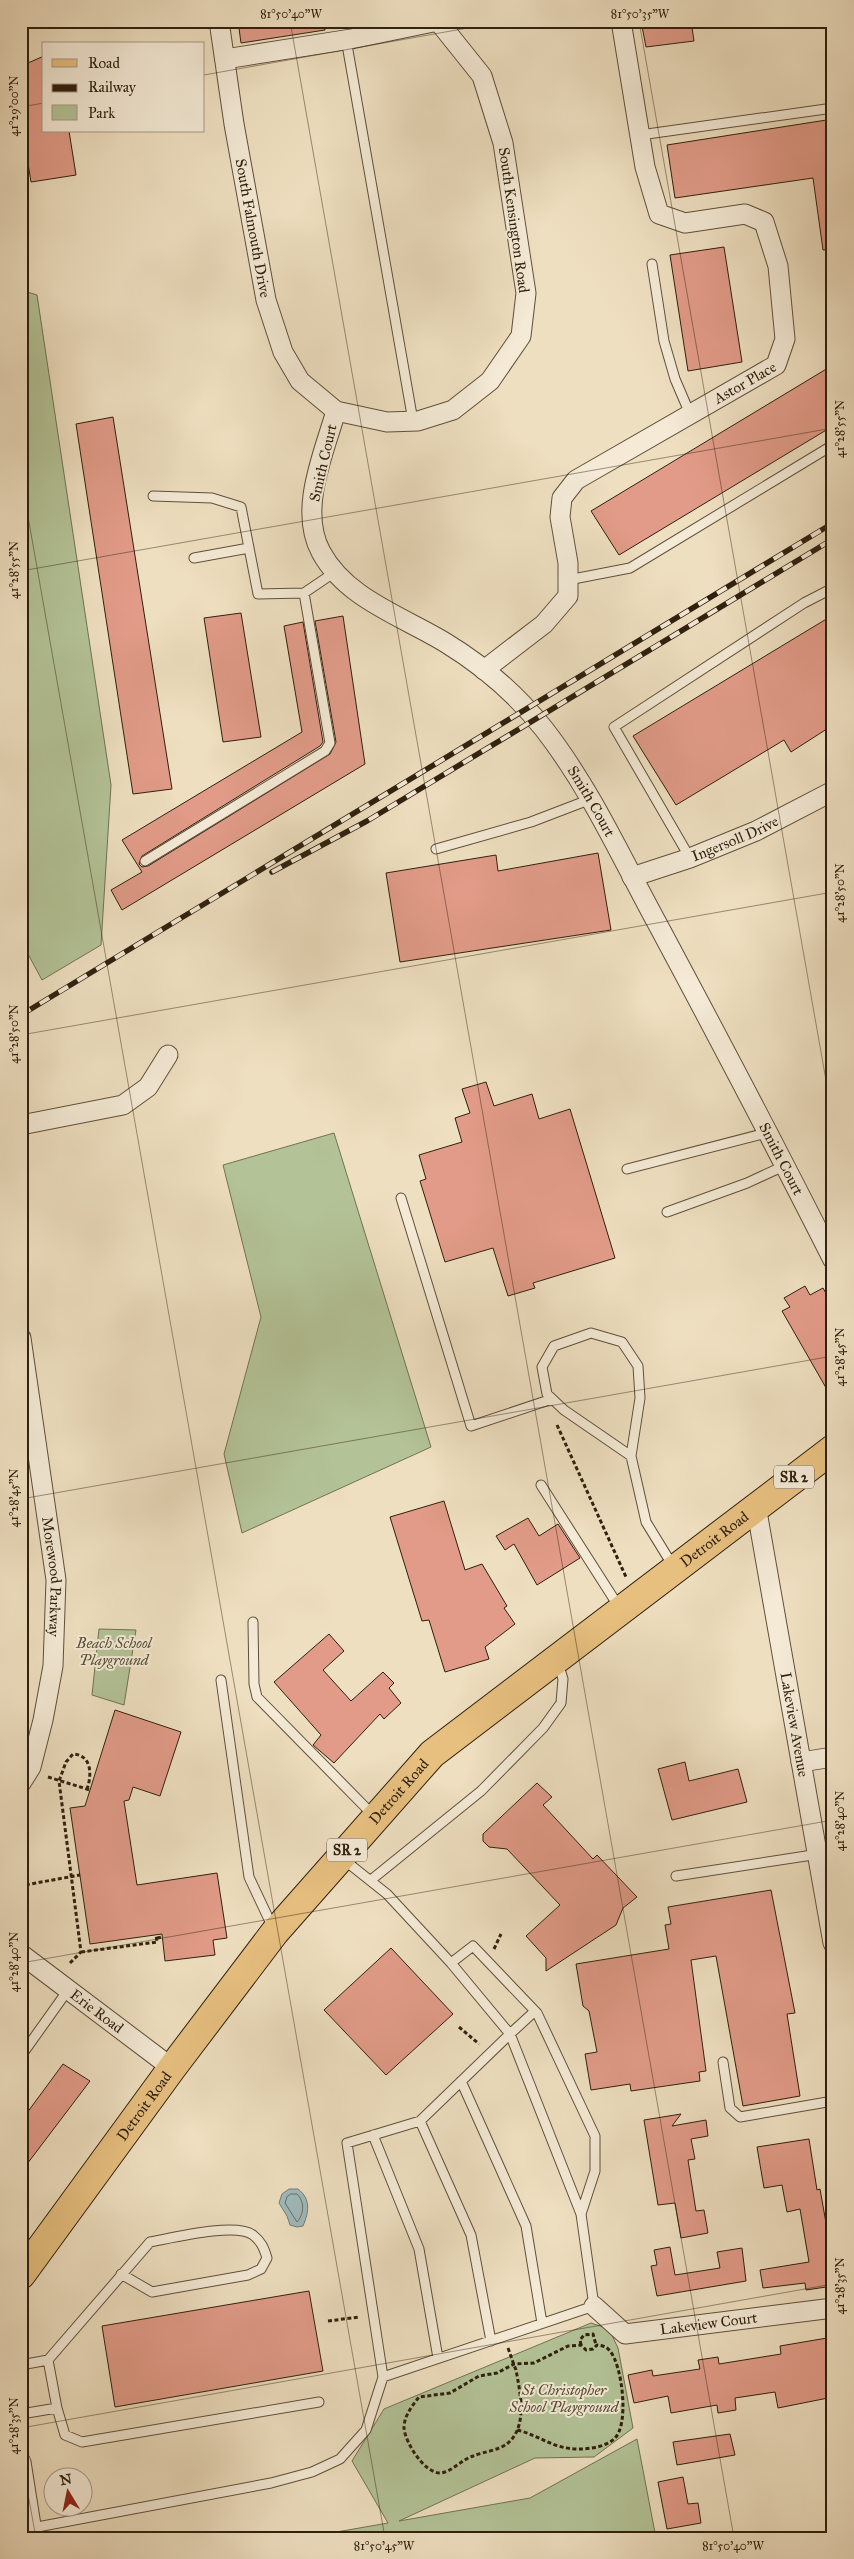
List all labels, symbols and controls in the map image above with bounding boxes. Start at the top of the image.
text: 81°50'40"W [260,7,322,21]
text: 81°50'35"W [611,7,670,21]
legend [42,42,205,132]
text: Road [88,54,120,72]
text: 41°29'00"N [7,76,21,136]
text: Railway [88,78,137,96]
text: Park [88,104,115,122]
street label: South Kensington Road [495,146,533,295]
street label: South Falmouth Drive [231,157,274,299]
street label: Astor Place [710,358,779,408]
text: 41°28'55"N [833,400,847,458]
street label: Smith Court [305,422,341,504]
text: 41°28'55"N [7,541,21,599]
street label: Smith Court [564,762,619,840]
street label: Ingersoll Drive [689,812,781,865]
text: 41°28'50"N [833,863,847,923]
text: 41°28'50"N [7,1004,21,1064]
street label: Smith Court [755,1120,808,1199]
text: 41°28'45"N [833,1327,847,1387]
road number: SR 2 [774,1465,814,1488]
text: 41°28'45"N [7,1468,21,1528]
street label: Detroit Road [677,1507,753,1571]
street label: Morewood Parkway [38,1516,65,1638]
park label: Beach School Playground [75,1634,154,1669]
street label: Lakeview Avenue [776,1671,813,1778]
street label: Detroit Road [365,1755,433,1828]
text: 41°28'40"N [833,1791,847,1851]
road number: SR 2 [327,1838,367,1862]
text: 41°28'40"N [7,1932,21,1992]
street label: Erie Road [67,1985,127,2037]
street label: Detroit Road [113,2068,176,2144]
text: 41°28'35"N [833,2257,847,2315]
street label: Lakeview Court [659,2308,759,2339]
park label: St Christopher School Playground [509,2381,620,2416]
text: 41°28'35"N [7,2397,21,2455]
north arrow [42,2466,92,2516]
text: N [59,2470,73,2489]
text: 81°50'45"W [354,2539,415,2553]
text: 81°50'40"W [702,2539,764,2553]

